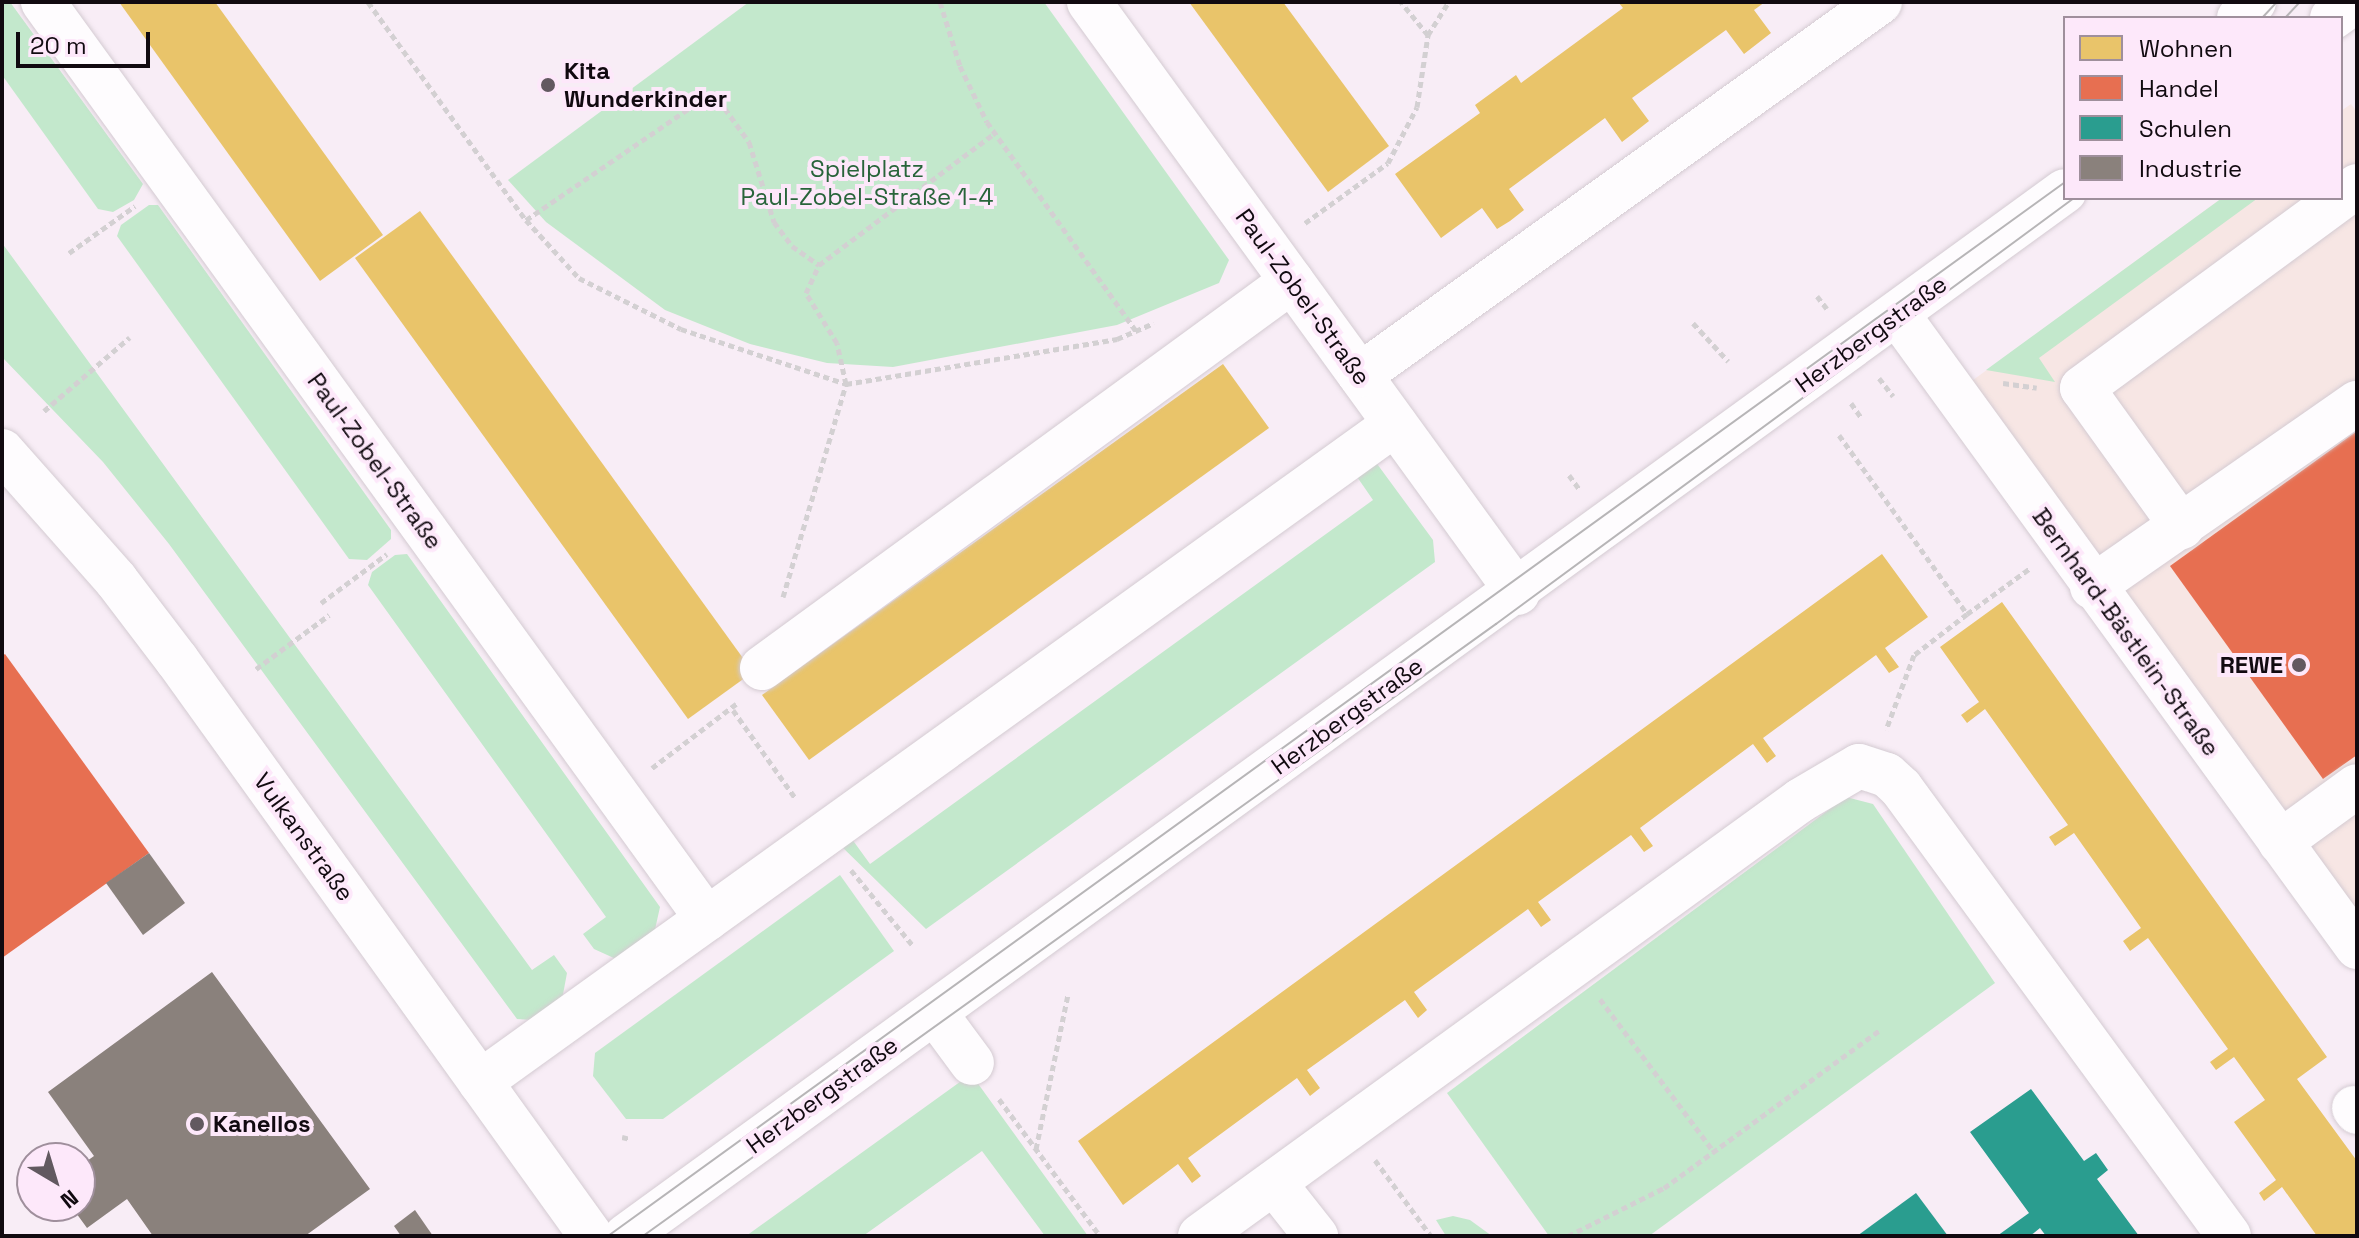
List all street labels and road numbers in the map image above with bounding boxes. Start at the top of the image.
street label: Paul-Zobel-Straße [1229,203,1377,391]
street label: Herzbergstraße [1790,269,1952,399]
street label: Paul-Zobel-Straße [301,367,449,555]
street label: Bernhard-Bästlein-Straße [2026,502,2226,762]
street label: Herzbergstraße [1266,651,1428,781]
street label: Vulkanstraße [248,767,360,907]
street label: Herzbergstraße [741,1030,903,1160]

